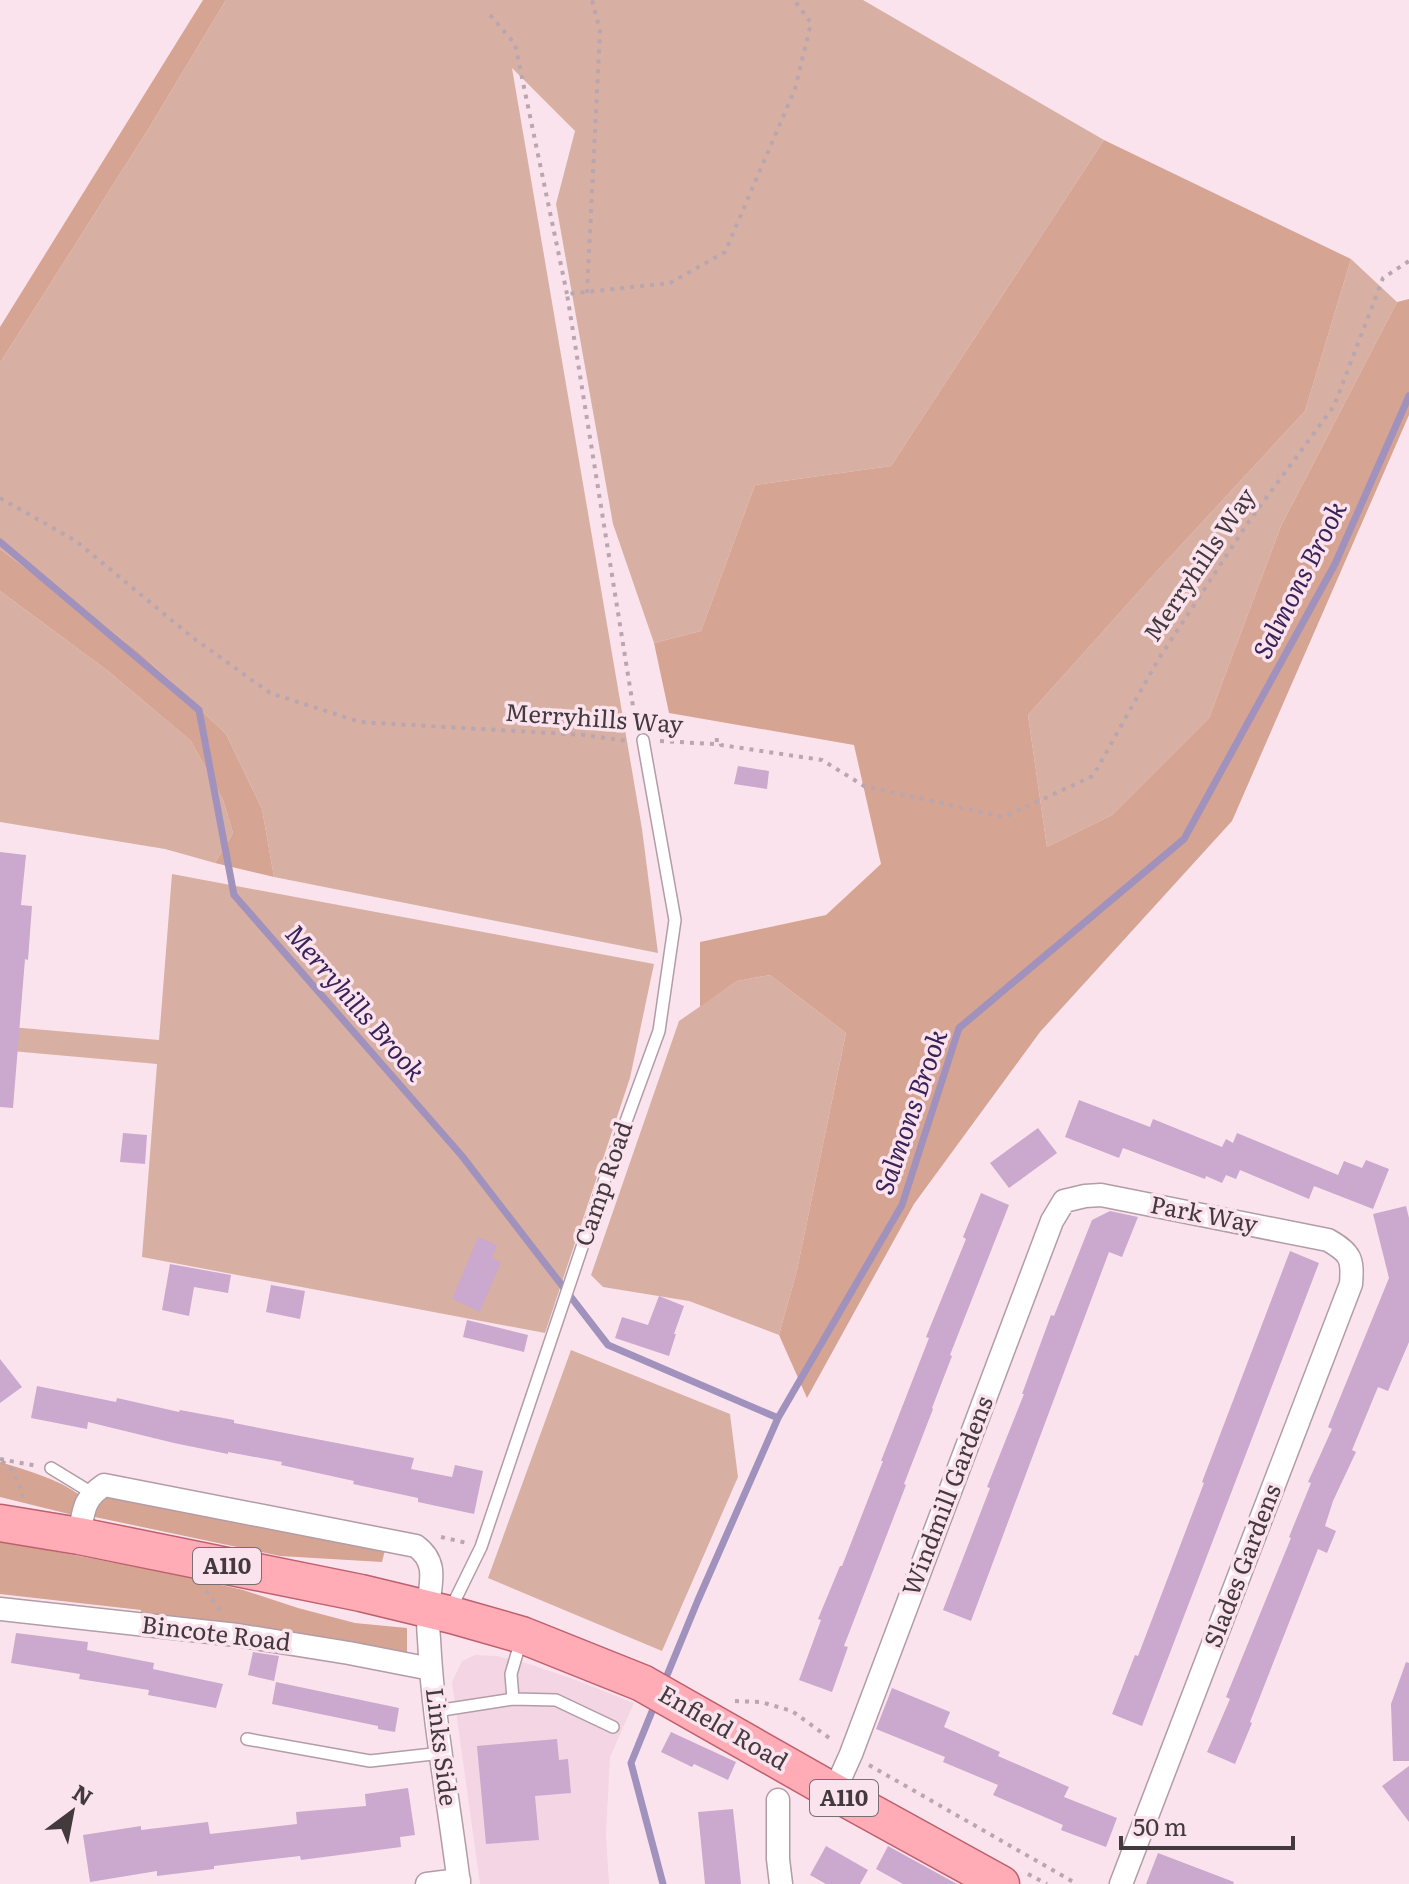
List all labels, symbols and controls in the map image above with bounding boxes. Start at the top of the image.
street label: Merryhills Way [1134,480,1262,647]
water label: Salmons Brook [1241,493,1355,665]
street label: Merryhills Way [504,693,685,740]
water label: Merryhills Brook [278,914,437,1089]
water label: Salmons Brook [862,1023,955,1199]
street label: Camp Road [564,1116,639,1250]
street label: Park Way [1148,1185,1261,1240]
street label: Windmill Gardens [891,1390,1000,1600]
street label: Slades Gardens [1193,1478,1288,1652]
road number: A110 [193,1548,261,1584]
street label: Bincote Road [140,1605,293,1658]
street label: Enfield Road [653,1675,796,1777]
street label: Links Side [419,1686,468,1808]
north arrow [32,1772,112,1852]
text: N [67,1775,100,1813]
road number: A110 [810,1780,878,1816]
scale bar [1121,1800,1293,1850]
text: 50 m [1133,1808,1187,1843]

